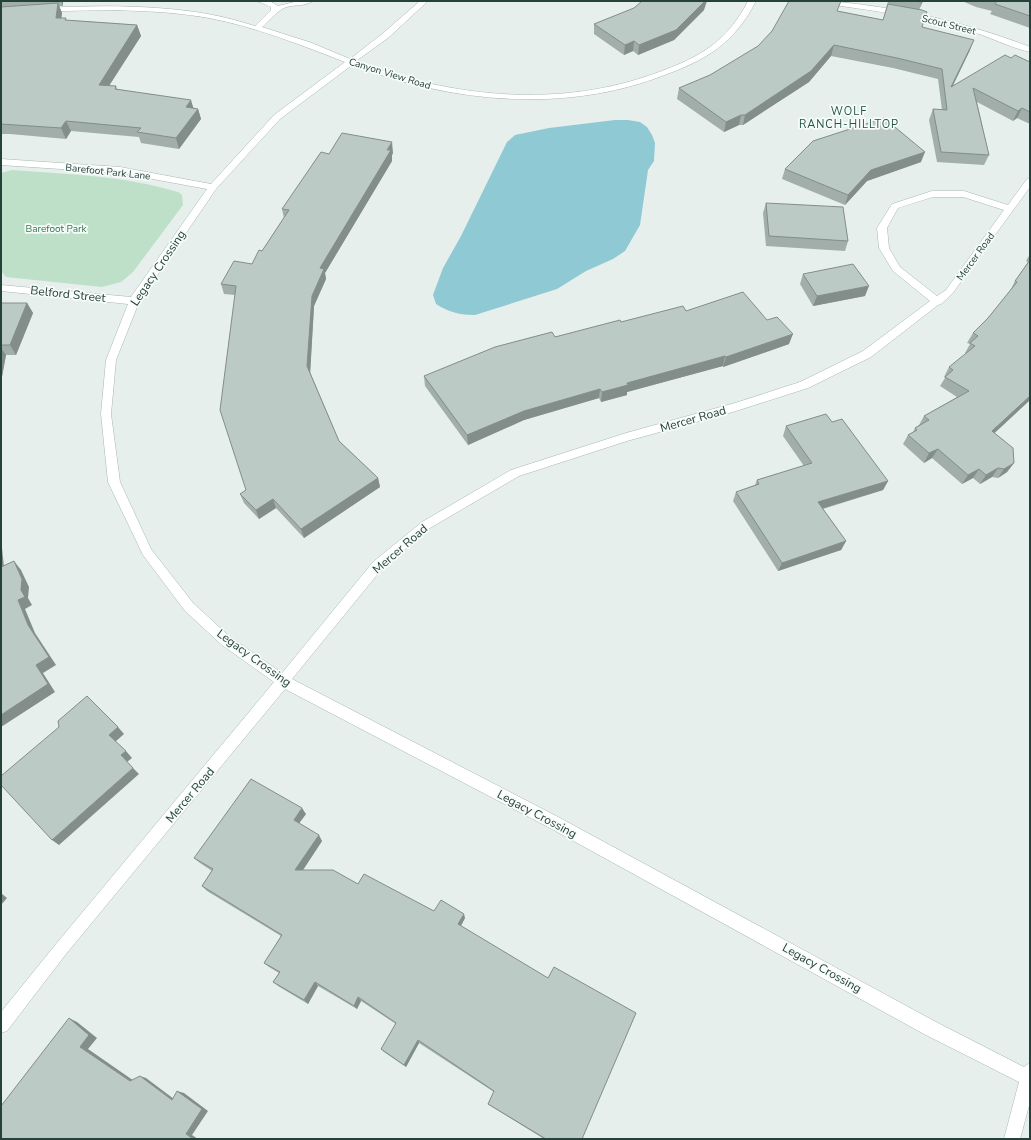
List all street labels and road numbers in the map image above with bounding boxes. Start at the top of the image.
street label: Scout Street [920,11,978,39]
street label: Canyon View Road [347,55,433,93]
street label: Barefoot Park Lane [65,161,151,183]
street label: Legacy Crossing [127,227,189,309]
street label: Mercer Road [953,229,998,284]
street label: Belford Street [30,282,107,306]
street label: Mercer Road [658,402,728,436]
street label: Mercer Road [369,521,431,577]
street label: Legacy Crossing [214,626,294,690]
street label: Mercer Road [162,764,218,826]
street label: Legacy Crossing [494,786,580,842]
street label: Legacy Crossing [780,940,864,996]

